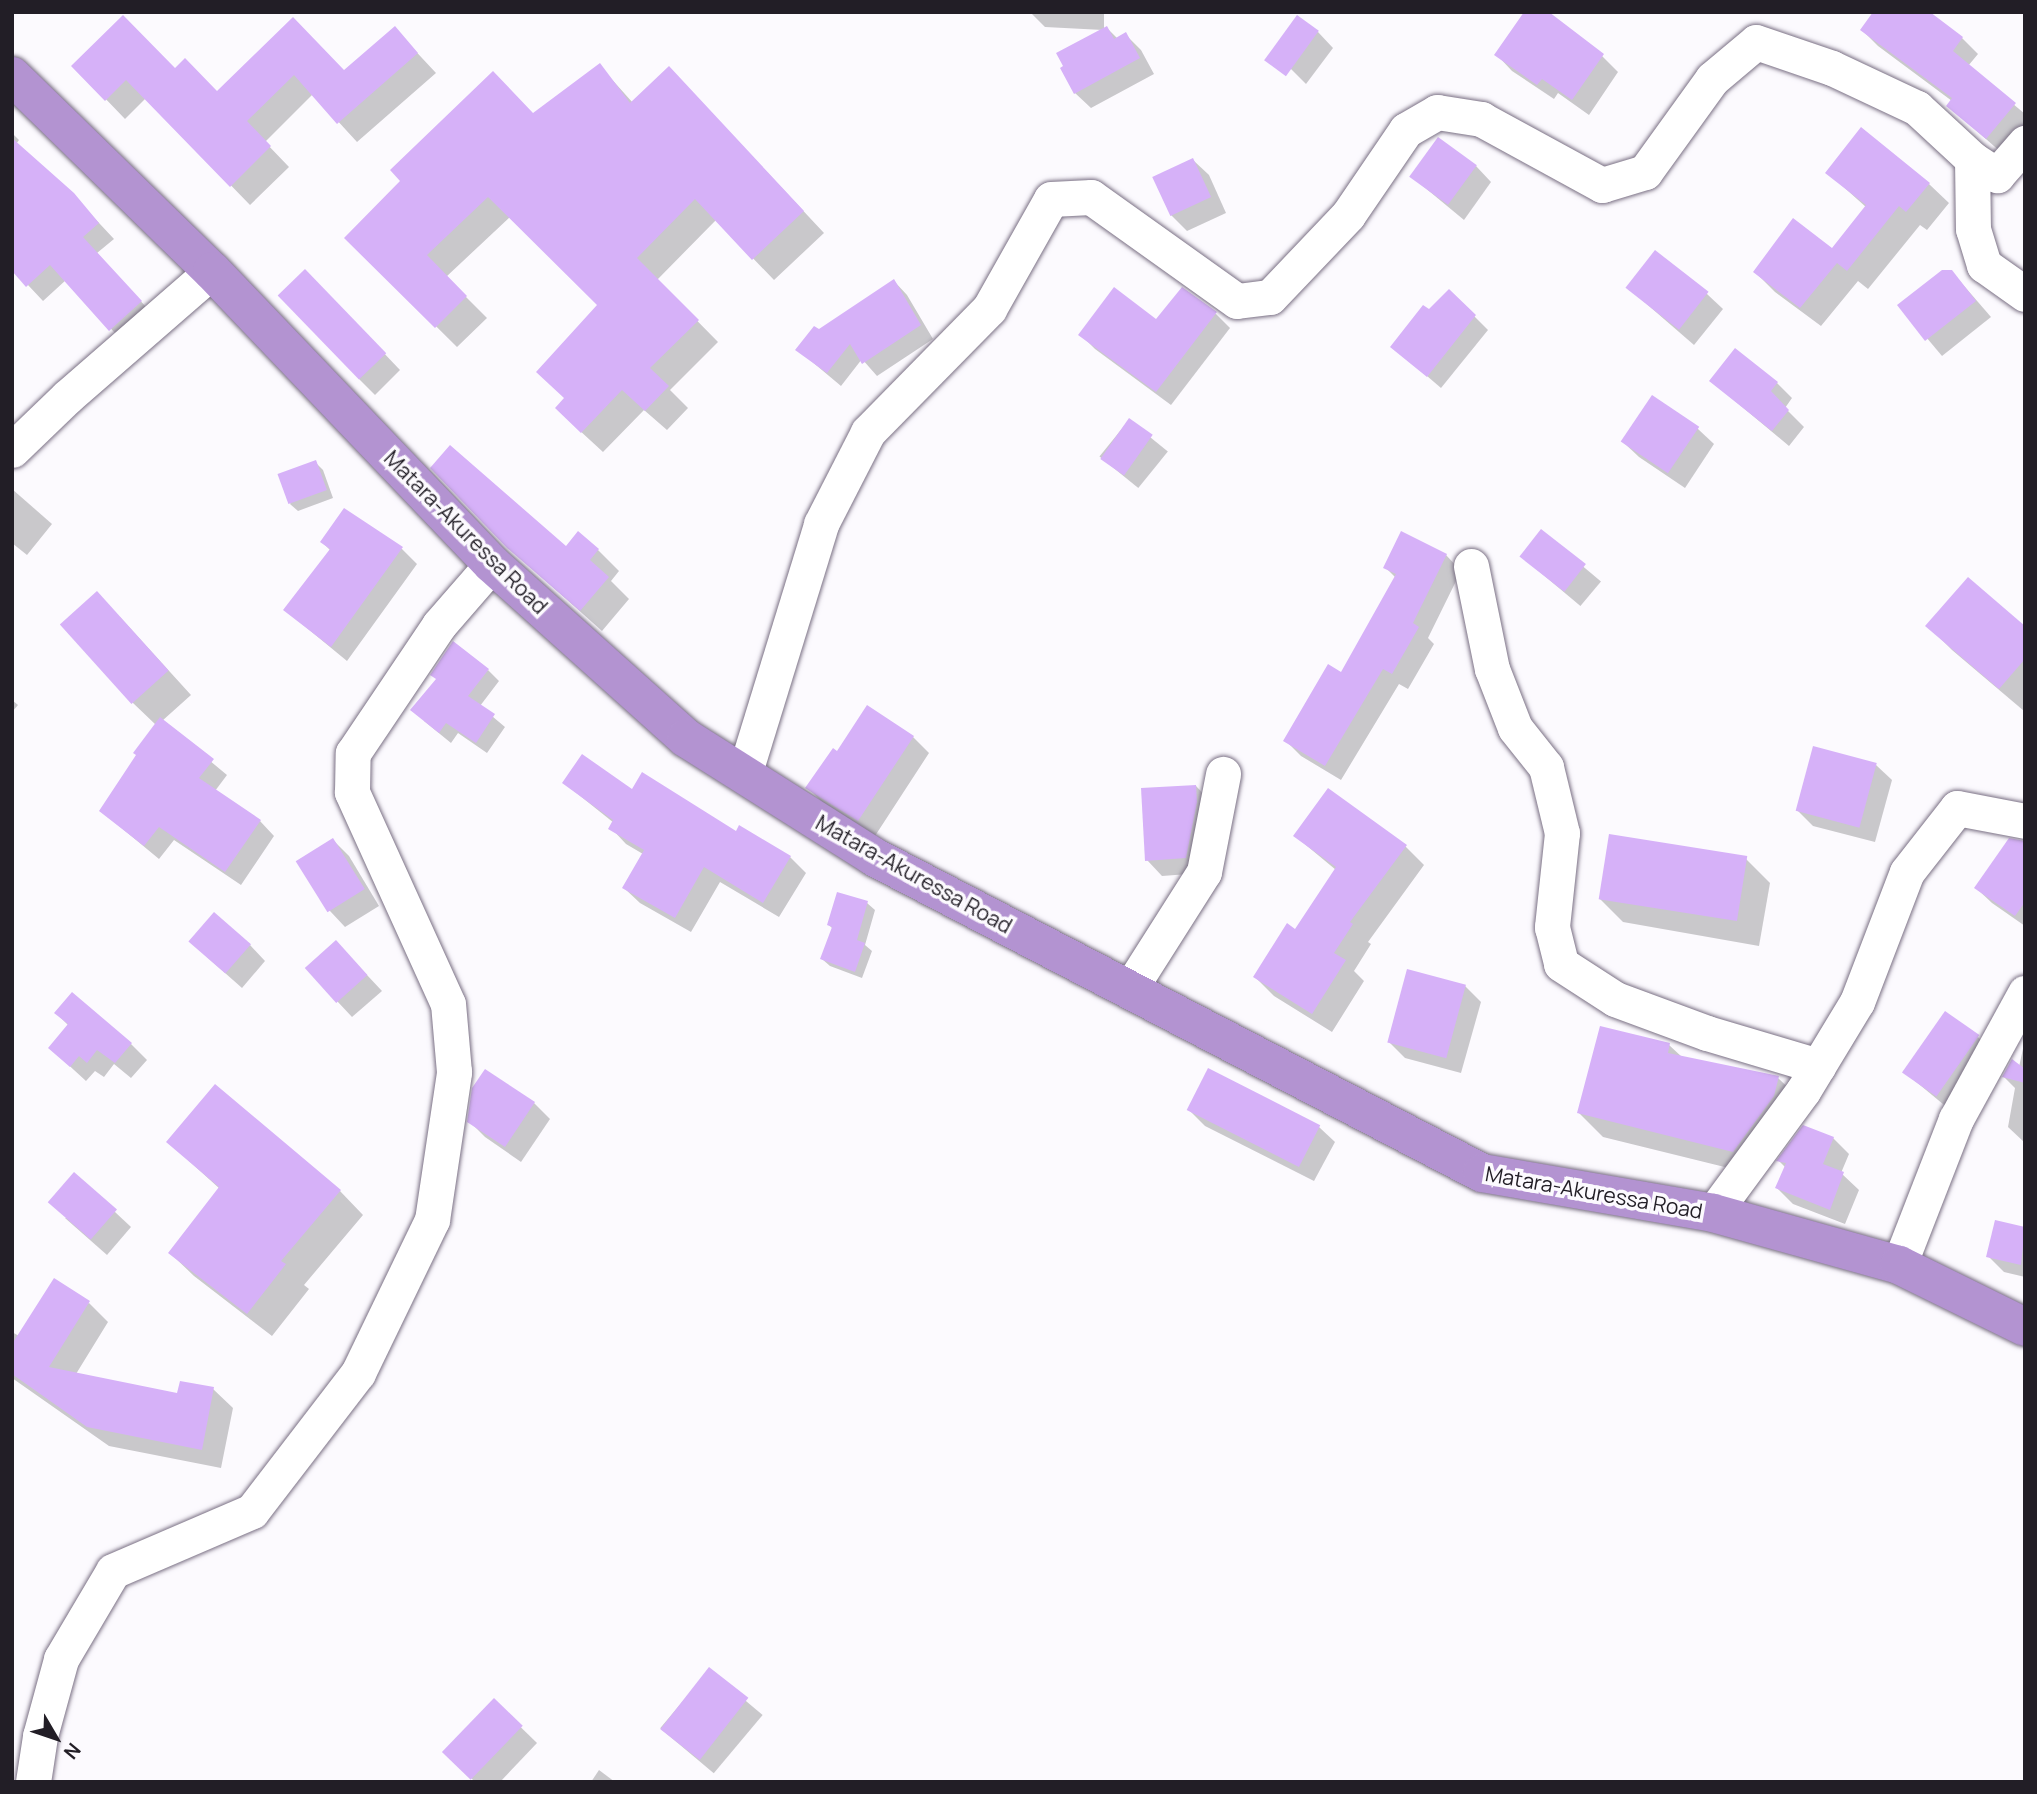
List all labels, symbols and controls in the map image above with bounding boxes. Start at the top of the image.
street label: Matara-Akuressa Road [379,445,553,619]
street label: Matara-Akuressa Road [812,810,1016,938]
street label: Matara-Akuressa Road [1483,1160,1705,1224]
north arrow [21,1703,91,1773]
text: N [58,1738,87,1765]

